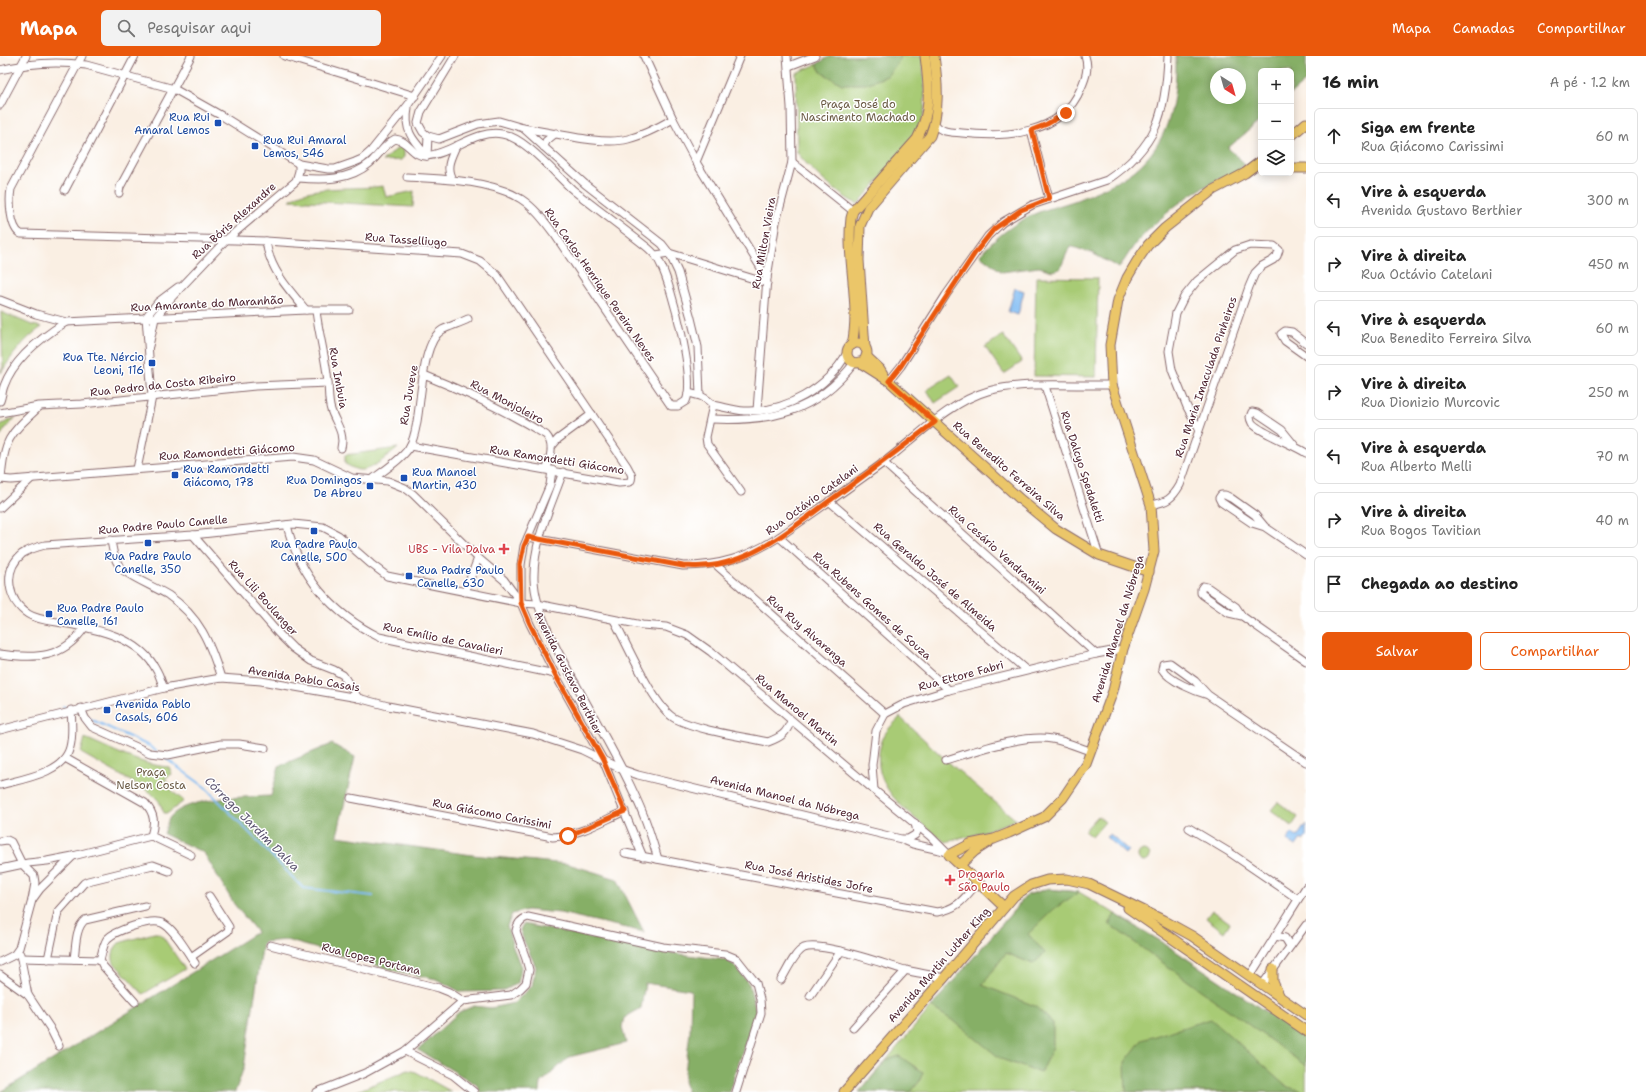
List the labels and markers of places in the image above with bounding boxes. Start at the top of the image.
place label: Rua Rui Amaral Lemos [134,110,210,138]
marker: Rua Rui Amaral Lemos [213,118,223,128]
place label: Rua Rui Amaral Lemos, 546 [263,133,347,161]
marker: Rua Rui Amaral Lemos, 546 [250,141,260,151]
place label: Rua Tte. Nércio Leoni, 116 [63,350,144,378]
marker: Rua Tte. Nércio Leoni, 116 [147,358,157,368]
place label: Rua Ramondetti Giácomo, 178 [183,462,269,490]
place label: Rua Manoel Martin, 430 [412,465,477,493]
marker: Rua Ramondetti Giácomo, 178 [170,470,180,480]
place label: Rua Domingos De Abreu [286,473,362,501]
marker: Rua Manoel Martin, 430 [399,473,409,483]
marker: Rua Domingos De Abreu [365,481,375,491]
marker: Rua Padre Paulo Canelle, 500 [309,526,319,536]
place label: Rua Padre Paulo Canelle, 500 [271,537,358,565]
marker: Rua Padre Paulo Canelle, 350 [143,538,153,548]
place label: UBS - Vila Dalva [408,542,495,557]
marker: UBS - Vila Dalva [498,543,510,555]
place label: Rua Padre Paulo Canelle, 350 [105,549,192,577]
place label: Rua Padre Paulo Canelle, 630 [417,563,504,591]
marker: Rua Padre Paulo Canelle, 630 [404,571,414,581]
place label: Rua Padre Paulo Canelle, 161 [57,601,144,629]
marker: Rua Padre Paulo Canelle, 161 [44,609,54,619]
place label: Avenida Pablo Casals, 606 [115,697,191,725]
marker: Avenida Pablo Casals, 606 [102,705,112,715]
place label: Drogaria São Paulo [958,867,1010,895]
marker: Drogaria São Paulo [945,875,955,885]

